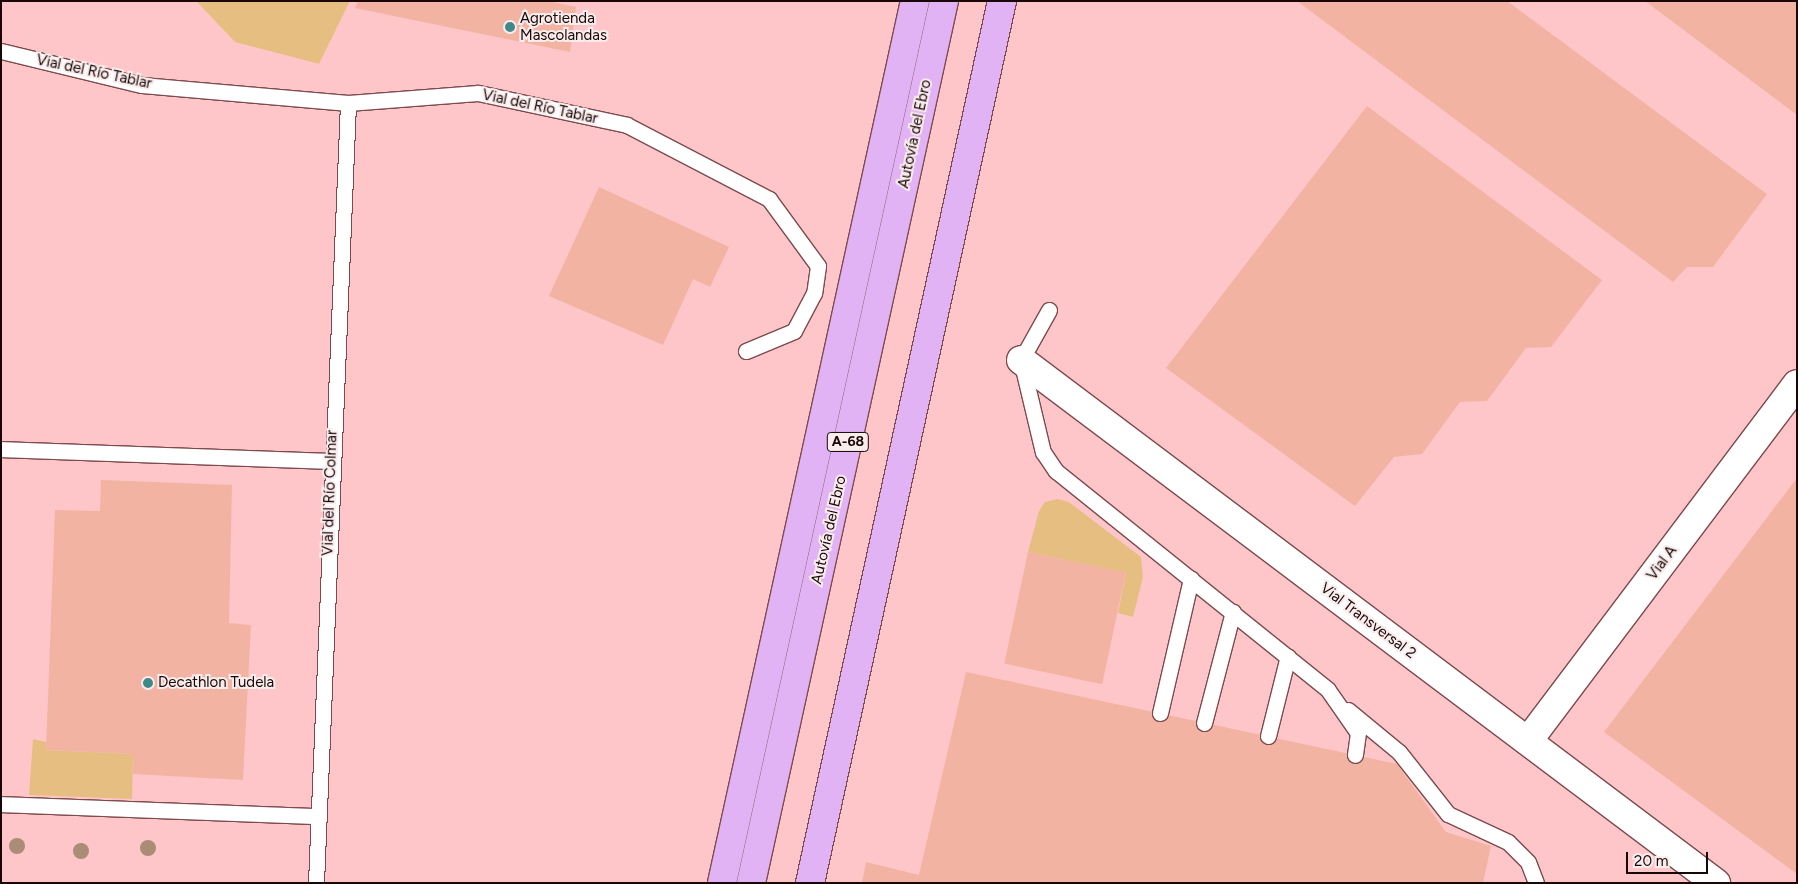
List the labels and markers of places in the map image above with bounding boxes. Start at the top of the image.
place label: Agrotienda Mascolandas [520,9,607,44]
marker: Agrotienda Mascolandas [504,21,516,33]
place label: Decathlon Tudela [158,674,274,692]
marker: Decathlon Tudela [142,677,154,689]

